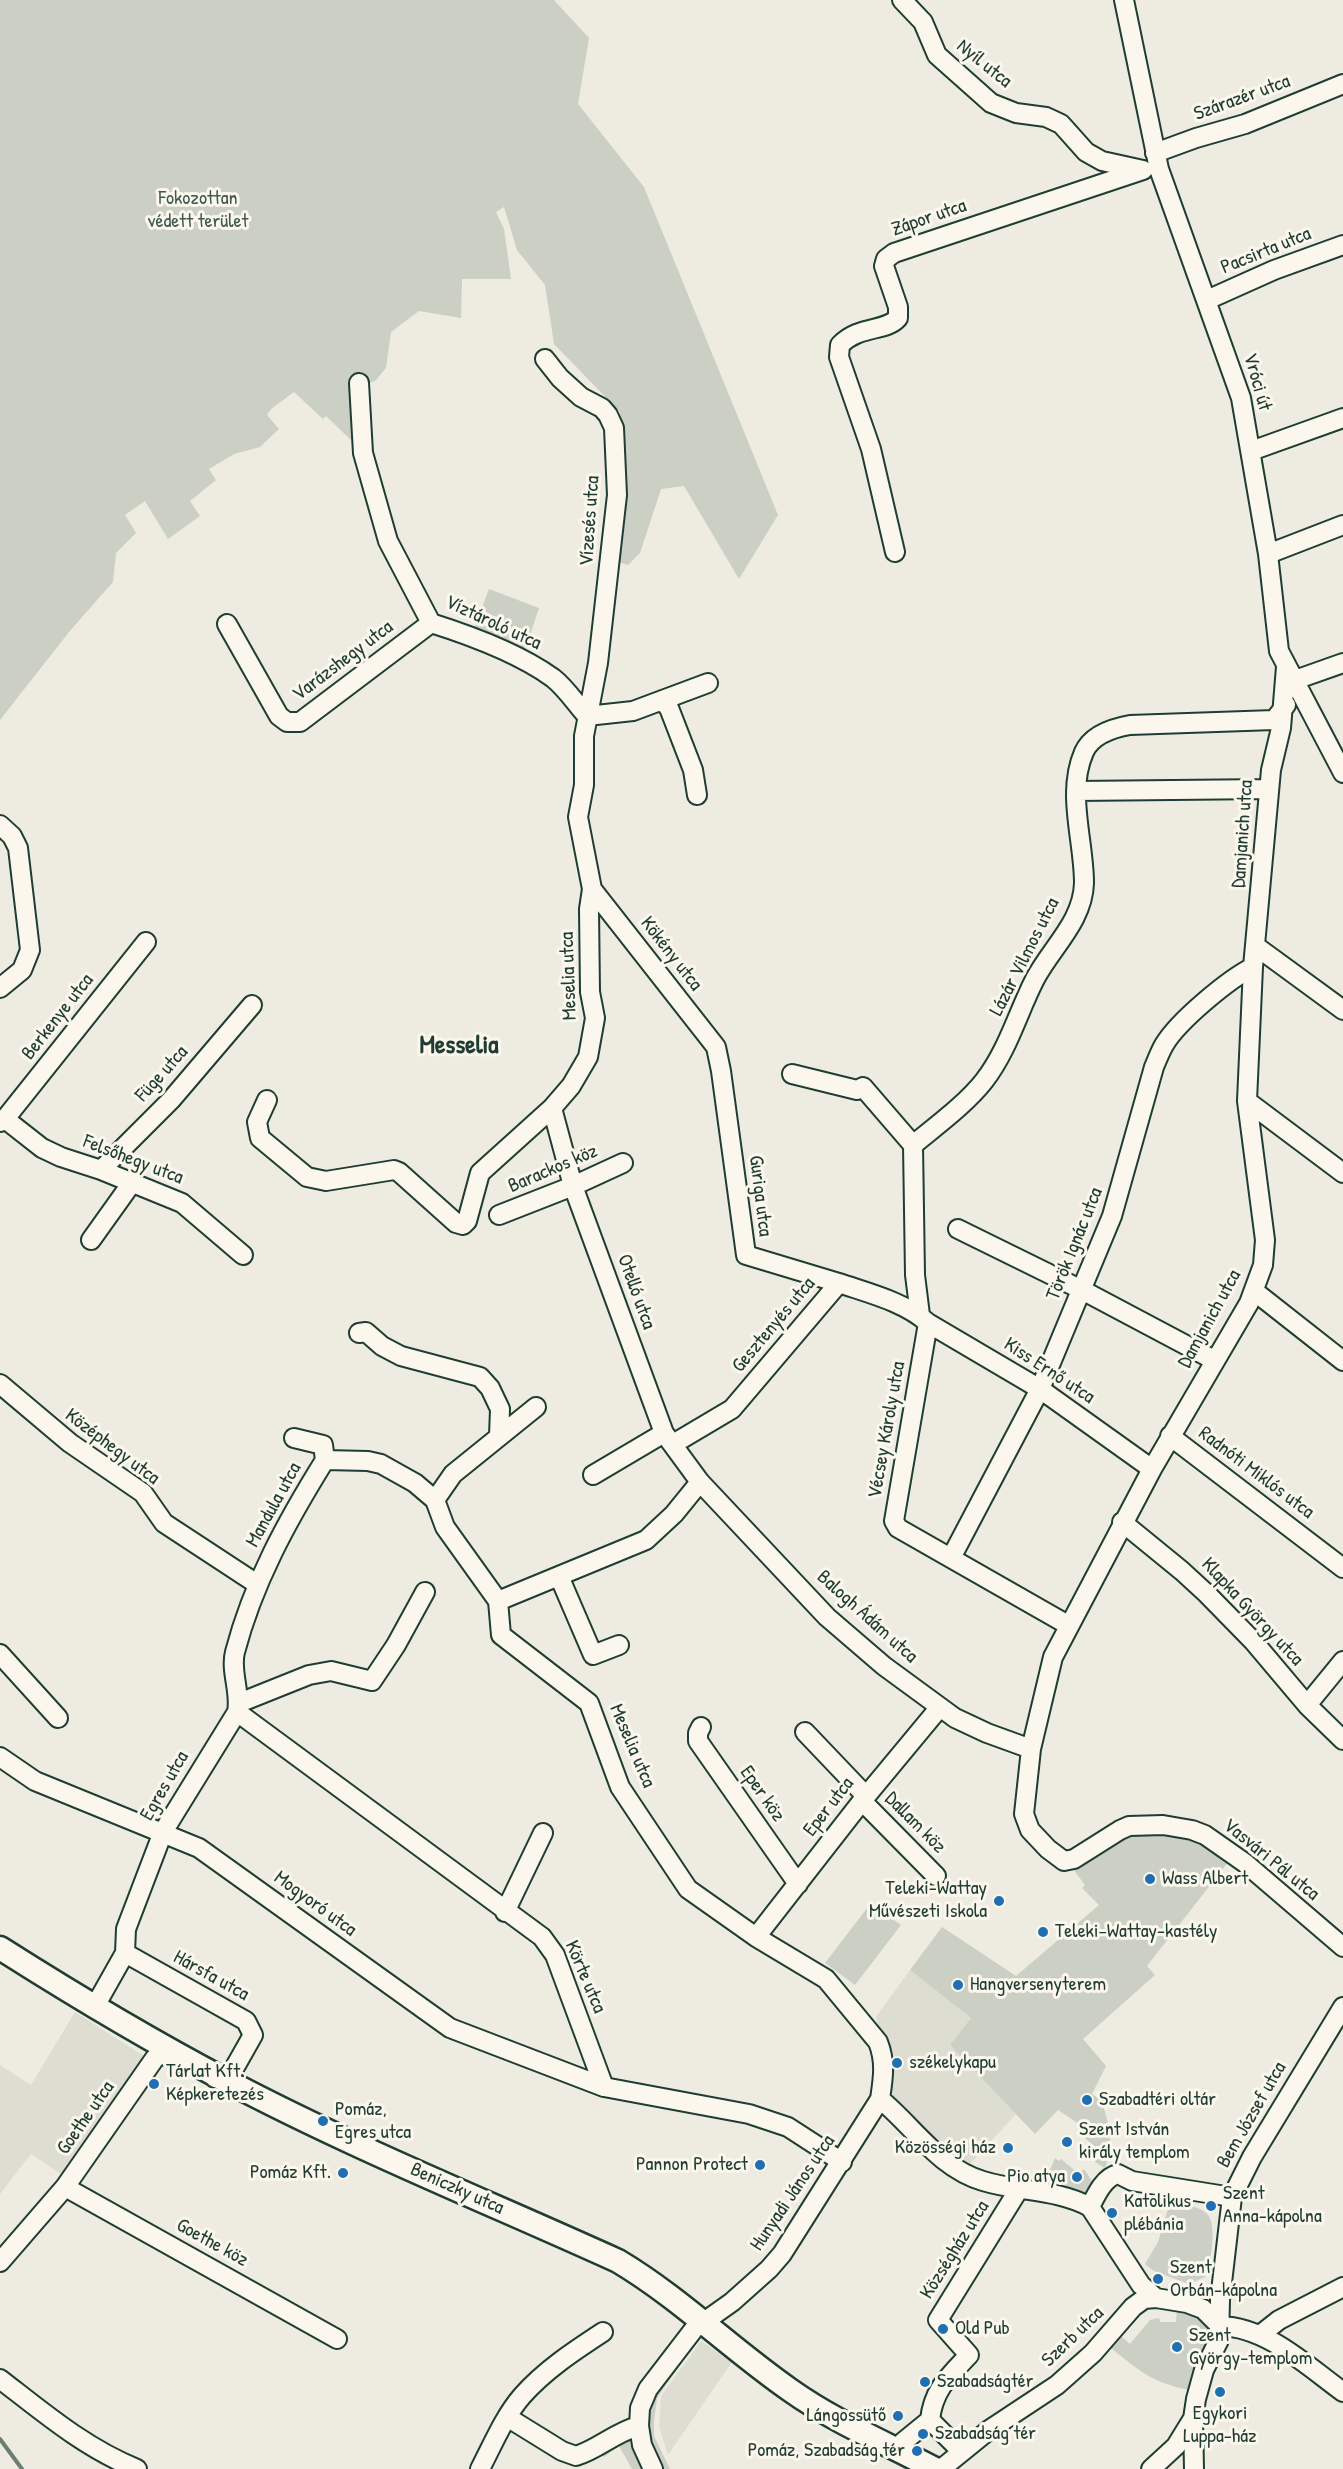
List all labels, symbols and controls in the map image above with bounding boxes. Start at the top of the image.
street label: Nyíl utca [952,35,1016,93]
street label: Szárazér utca [1191,70,1293,126]
park label: Fokozottan védett terület [148,187,248,234]
street label: Zápor utca [889,194,969,242]
street label: Pacsirta utca [1218,222,1314,280]
street label: Vróci út [1237,350,1277,414]
street label: Vízesés utca [575,475,605,567]
street label: Víztároló utca [441,590,545,656]
street label: Varázshegy utca [288,615,398,707]
street label: Damjanich utca [1227,779,1259,889]
street label: Lázár Vilmos utca [985,894,1065,1020]
street label: Kökény utca [635,912,707,996]
street label: Meselia utca [555,931,583,1021]
street label: Berkenye utca [17,969,99,1065]
district label: Messelia [419,1030,499,1062]
street label: Füge utca [131,1041,193,1107]
street label: Felsőhegy utca [80,1130,186,1190]
street label: Barackos köz [505,1139,601,1199]
street label: Guriga utca [743,1154,777,1238]
street label: Török Ignác utca [1042,1184,1108,1304]
street label: Otelló utca [611,1251,661,1333]
street label: Damjanich utca [1173,1266,1247,1372]
street label: Gesztenyés utca [727,1273,821,1377]
street label: Kiss Ernő utca [999,1333,1099,1409]
street label: Vécsey Károly utca [863,1360,911,1500]
street label: Középhegy utca [60,1404,164,1490]
street label: Radnóti Miklós utca [1193,1422,1319,1524]
street label: Mandula utca [241,1459,307,1551]
street label: Klapka György utca [1196,1553,1308,1671]
street label: Balogh Ádám utca [812,1565,922,1669]
street label: Meselia utca [604,1701,660,1791]
street label: Egres utca [136,1747,194,1825]
street label: Eper köz [734,1761,790,1827]
street label: Eper utca [799,1773,859,1841]
street label: Dallam köz [879,1787,951,1859]
street label: Vasvári Pál utca [1218,1814,1324,1906]
street label: Mogyoró utca [269,1866,361,1942]
place label: Wass Albert [1162,1867,1248,1891]
marker: Wass Albert [1143,1872,1157,1886]
place label: Teleki-Wattay Művészeti Iskola [869,1877,987,1924]
marker: Teleki-Wattay Művészeti Iskola [992,1894,1006,1908]
place label: Teleki–Wattay-kastély [1055,1920,1218,1944]
marker: Teleki–Wattay-kastély [1036,1925,1050,1939]
street label: Körte utca [559,1937,611,2017]
street label: Hársfa utca [169,1945,253,2007]
place label: Hangversenyterem [970,1973,1106,1997]
marker: Hangversenyterem [951,1978,965,1992]
place label: székelykapu [909,2051,996,2075]
marker: székelykapu [890,2056,904,2070]
street label: Bem József utca [1212,2058,1292,2172]
place label: Tárlat Kft. Képkeretezés [166,2060,264,2107]
street label: Goethe utca [52,2077,120,2159]
marker: Tárlat Kft. Képkeretezés [147,2077,161,2091]
place label: Szabadtéri oltár [1099,2088,1216,2112]
marker: Szabadtéri oltár [1080,2093,1094,2107]
place label: Pomáz, Egres utca [335,2098,411,2145]
marker: Pomáz, Egres utca [316,2114,330,2128]
place label: Szent István király templom [1079,2118,1190,2165]
street label: Hunyadi János utca [745,2130,841,2256]
marker: Szent István király templom [1060,2135,1074,2149]
place label: Közösségi ház [895,2136,996,2160]
marker: Közösségi ház [1001,2141,1015,2155]
place label: Pannon Protect [636,2153,748,2177]
street label: Beniczky utca [407,2158,507,2220]
marker: Pannon Protect [753,2158,767,2172]
place label: Pomáz Kft. [250,2161,331,2185]
place label: Pio atya [1007,2165,1065,2189]
marker: Pomáz Kft. [336,2166,350,2180]
marker: Pio atya [1070,2170,1084,2184]
place label: Szent Anna-kápolna [1223,2182,1322,2229]
place label: Katolikus plébánia [1124,2190,1191,2237]
street label: Községház utca [915,2196,995,2304]
marker: Szent Anna-kápolna [1204,2199,1218,2213]
marker: Katolikus plébánia [1105,2206,1119,2220]
street label: Goethe köz [172,2214,252,2272]
place label: Szent Orbán-kápolna [1170,2256,1277,2303]
marker: Szent Orbán-kápolna [1151,2272,1165,2286]
street label: Szerb utca [1037,2302,1109,2372]
place label: Old Pub [955,2317,1010,2341]
marker: Old Pub [936,2322,950,2336]
place label: Szent György-templom [1189,2324,1312,2371]
marker: Szent György-templom [1170,2340,1184,2354]
place label: Szabadságtér [937,2370,1033,2394]
marker: Szabadságtér [918,2375,932,2389]
marker: Egykori Luppa-ház [1213,2385,1227,2399]
place label: Egykori Luppa-ház [1183,2402,1257,2449]
place label: Lángossütő [806,2404,886,2428]
marker: Lángossütő [891,2409,905,2423]
place label: Szabadság tér [935,2422,1036,2446]
marker: Szabadság tér [916,2427,930,2441]
place label: Pomáz, Szabadság tér [748,2439,905,2463]
marker: Pomáz, Szabadság tér [910,2444,924,2458]

